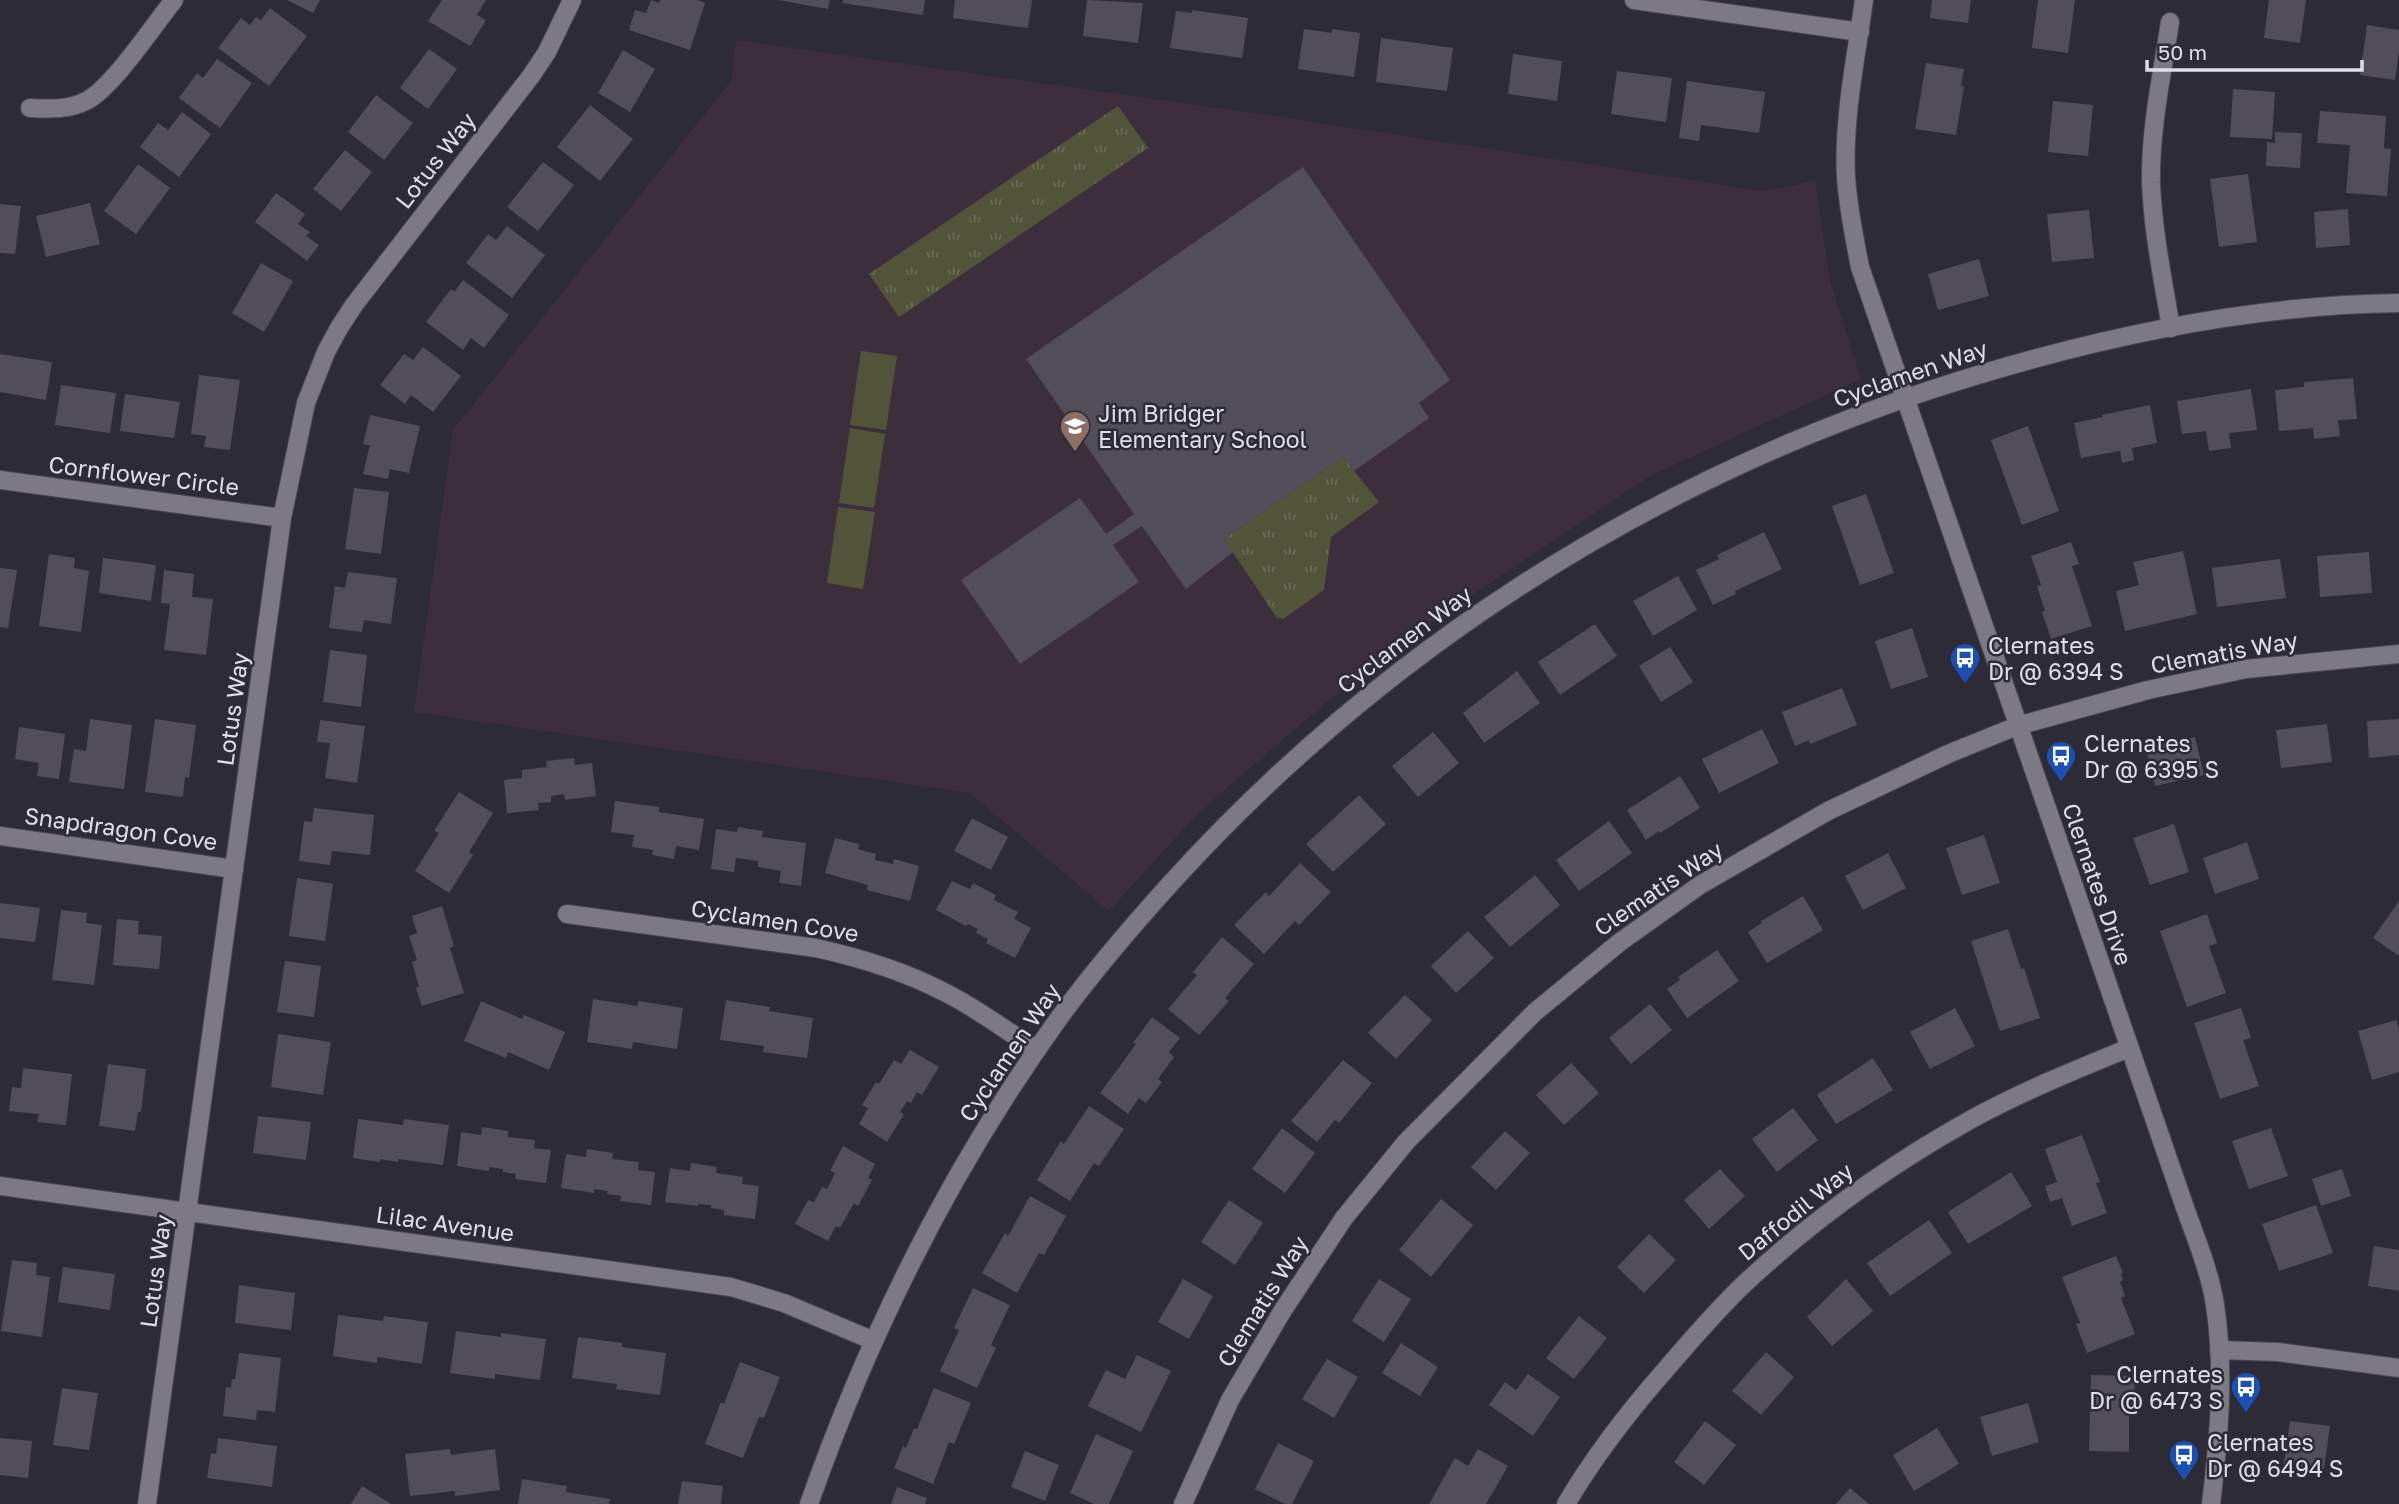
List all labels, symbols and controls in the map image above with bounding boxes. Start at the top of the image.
scale bar [2147,28,2362,72]
text: 50 m [2158,39,2207,65]
street label: Lotus Way [389,106,481,214]
street label: Cyclamen Way [1829,333,1991,412]
place label: Jim Bridger Elementary School [1098,399,1307,453]
school or university icon: Jim Bridger Elementary School [1058,409,1092,453]
street label: Cornflower Circle [47,449,241,501]
street label: Cyclamen Way [1331,579,1477,699]
street label: Clematis Way [2148,625,2300,679]
place label: Clernates Dr @ 6394 S [1988,631,2124,685]
bus stop icon: Clernates Dr @ 6394 S [1948,641,1982,685]
street label: Lotus Way [210,650,254,768]
place label: Clernates Dr @ 6395 S [2084,729,2219,783]
bus stop icon: Clernates Dr @ 6395 S [2044,739,2078,783]
street label: Clernates Drive [2057,799,2139,969]
street label: Snapdragon Cove [23,801,219,855]
street label: Clematis Way [1588,835,1728,941]
street label: Cyclamen Cove [689,893,861,947]
street label: Cyclamen Way [952,977,1066,1127]
street label: Daffodil Way [1732,1156,1858,1266]
street label: Lilac Avenue [374,1199,516,1247]
street label: Lotus Way [133,1212,177,1330]
street label: Clematis Way [1211,1230,1313,1372]
place label: Clernates Dr @ 6473 S [2089,1360,2223,1414]
bus stop icon: Clernates Dr @ 6473 S [2229,1370,2263,1414]
place label: Clernates Dr @ 6494 S [2207,1428,2343,1482]
bus stop icon: Clernates Dr @ 6494 S [2167,1438,2201,1482]

